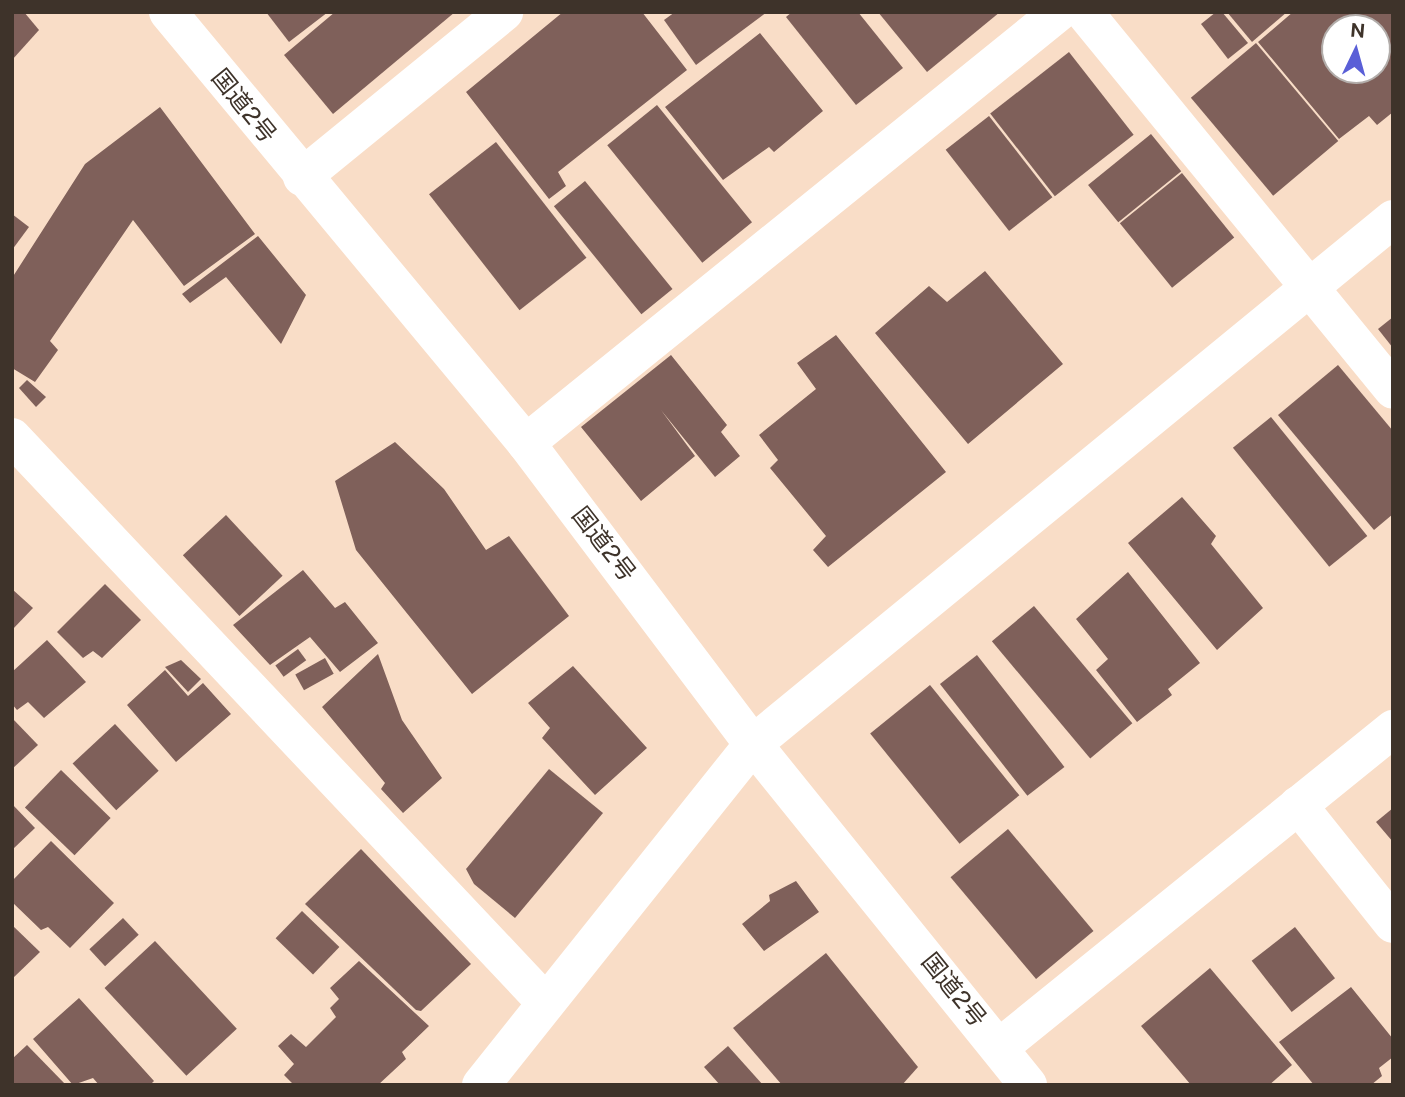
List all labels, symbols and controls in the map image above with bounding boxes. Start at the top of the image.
north arrow [1321,14,1391,84]
text: N [1349,18,1366,42]
street label: 国道2号 [206,63,282,149]
street label: 国道2号 [566,501,642,587]
street label: 国道2号 [916,947,992,1033]

